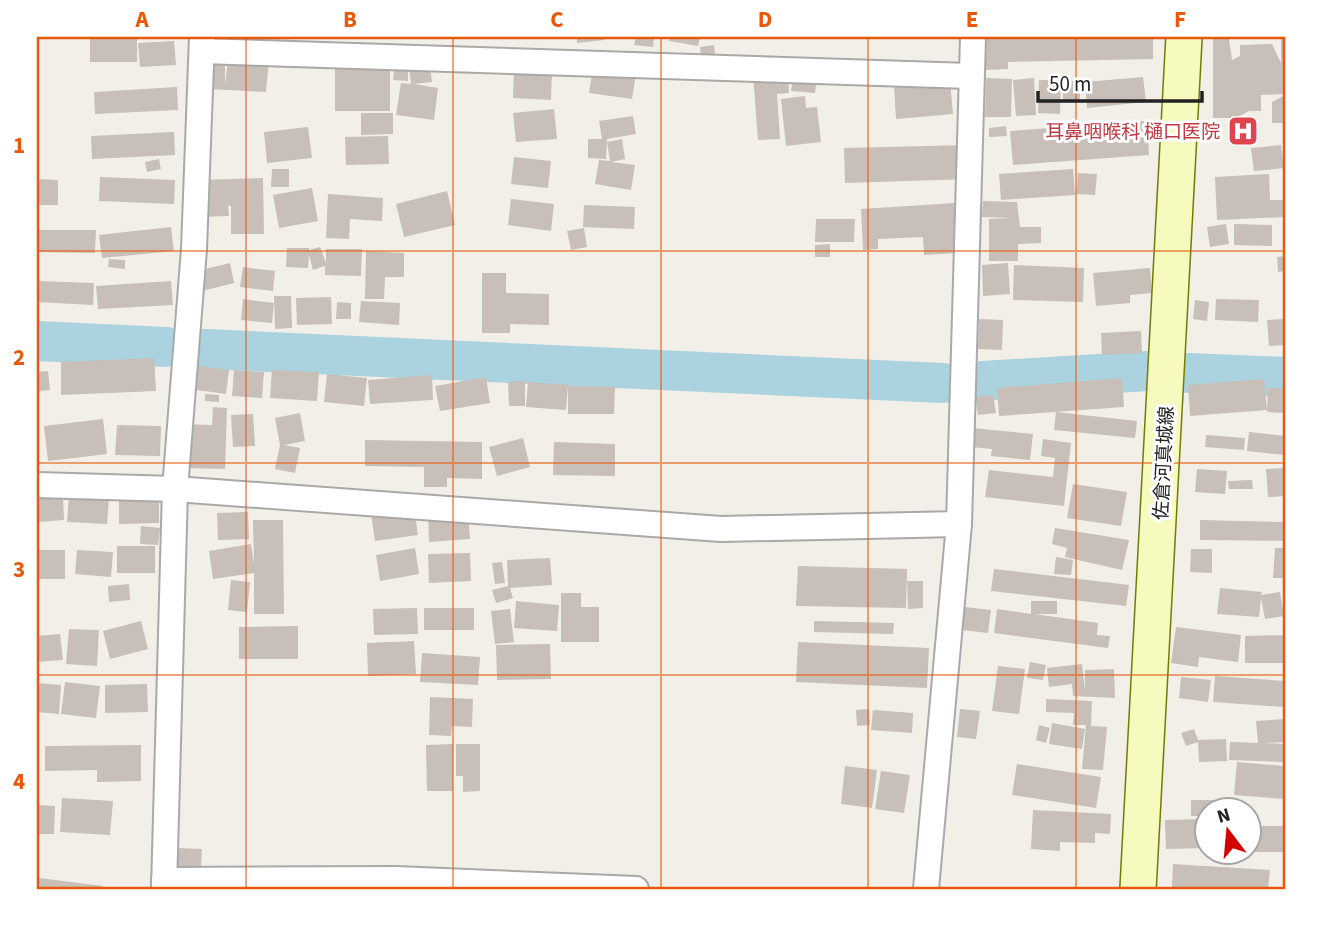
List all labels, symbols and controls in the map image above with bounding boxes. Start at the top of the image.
text: A [134,3,149,36]
text: B [343,3,357,36]
text: C [550,3,564,36]
text: D [758,3,772,36]
text: E [966,3,978,36]
text: F [1174,3,1186,36]
scale bar [1038,60,1203,104]
text: 50 m [1049,69,1091,99]
hospital icon: 耳鼻咽喉科 樋口医院 [1226,114,1260,148]
place label: 耳鼻咽喉科 樋口医院 [1045,119,1220,146]
text: 1 [13,129,25,162]
text: 2 [13,341,25,374]
street label: 佐倉河真城線 [1148,405,1181,521]
text: 3 [13,553,25,586]
text: 4 [13,765,25,798]
north arrow [1192,796,1262,866]
text: N [1214,801,1234,831]

